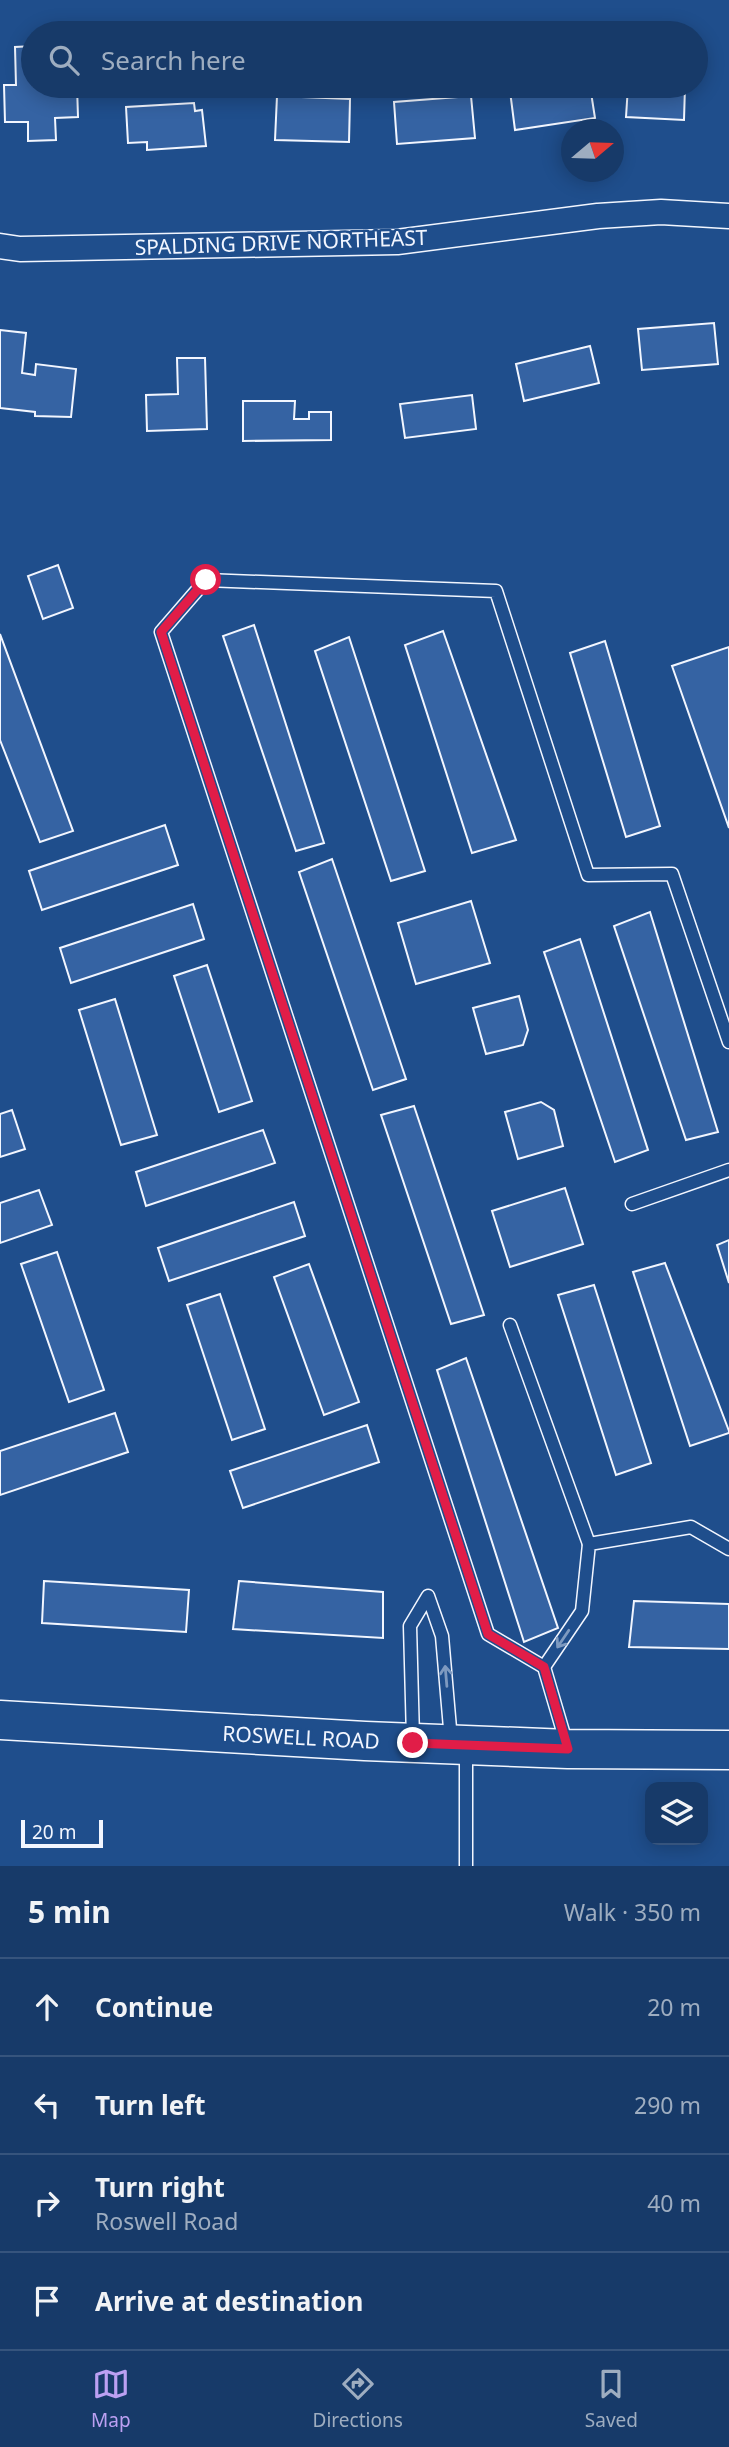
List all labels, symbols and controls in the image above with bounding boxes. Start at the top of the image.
search box [21,21,708,98]
icon: search [45,41,83,79]
text: Search here [101,42,246,78]
north arrow [561,119,624,182]
street label: SPALDING DRIVE NORTHEAST [134,223,428,261]
route start [190,564,221,595]
one-way arrow [556,1629,570,1648]
one-way arrow [439,1665,452,1688]
street label: ROSWELL ROAD [222,1719,380,1755]
route end [397,1727,428,1758]
map controls [645,1782,708,1845]
button: layers [645,1782,708,1845]
scale bar [21,1817,103,1849]
text: 20 m [32,1819,76,1845]
text: 5 min [28,1891,111,1932]
text: Walk · 350 m [564,1896,701,1928]
icon: ahead [28,1988,66,2026]
text: Continue [95,1989,213,2025]
text: 20 m [647,1991,701,2023]
icon: left [28,2086,66,2124]
text: Turn left [95,2087,206,2123]
text: 290 m [634,2089,701,2121]
text: Turn right [95,2169,225,2205]
icon: right [28,2184,66,2222]
text: 40 m [647,2187,701,2219]
text: Roswell Road [95,2205,238,2237]
icon: arrive [28,2282,66,2320]
text: Arrive at destination [95,2283,364,2319]
tab: Map [91,2365,131,2433]
tab: Directions [313,2365,403,2433]
tab: Saved [585,2365,638,2433]

